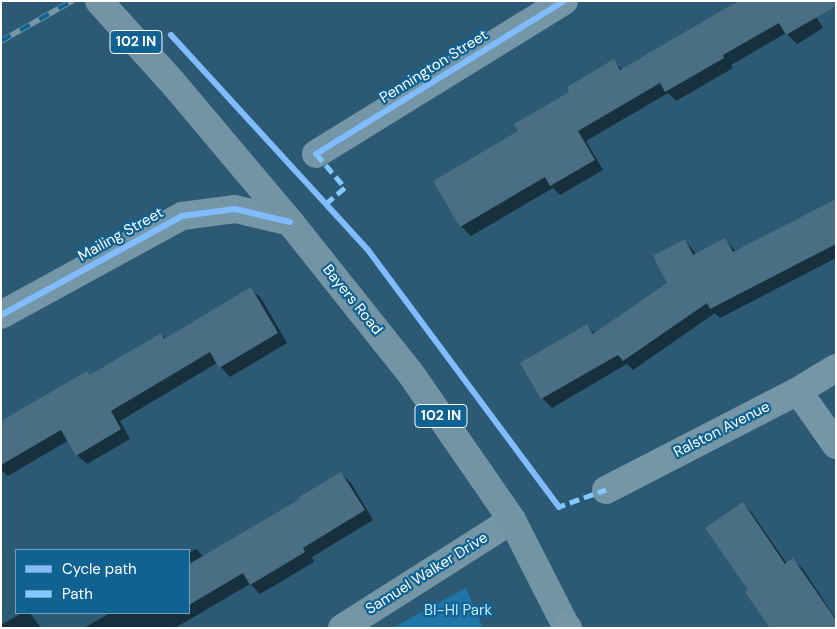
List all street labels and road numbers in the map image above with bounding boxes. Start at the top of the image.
street label: Pennington Street [377,26,491,108]
road number: 102 IN [110,31,162,54]
street label: Mailing Street [75,204,167,266]
street label: Bayers Road [318,261,386,339]
street label: Ralston Avenue [671,398,773,462]
road number: 102 IN [415,404,467,428]
street label: Samuel Walker Drive [363,529,491,619]

